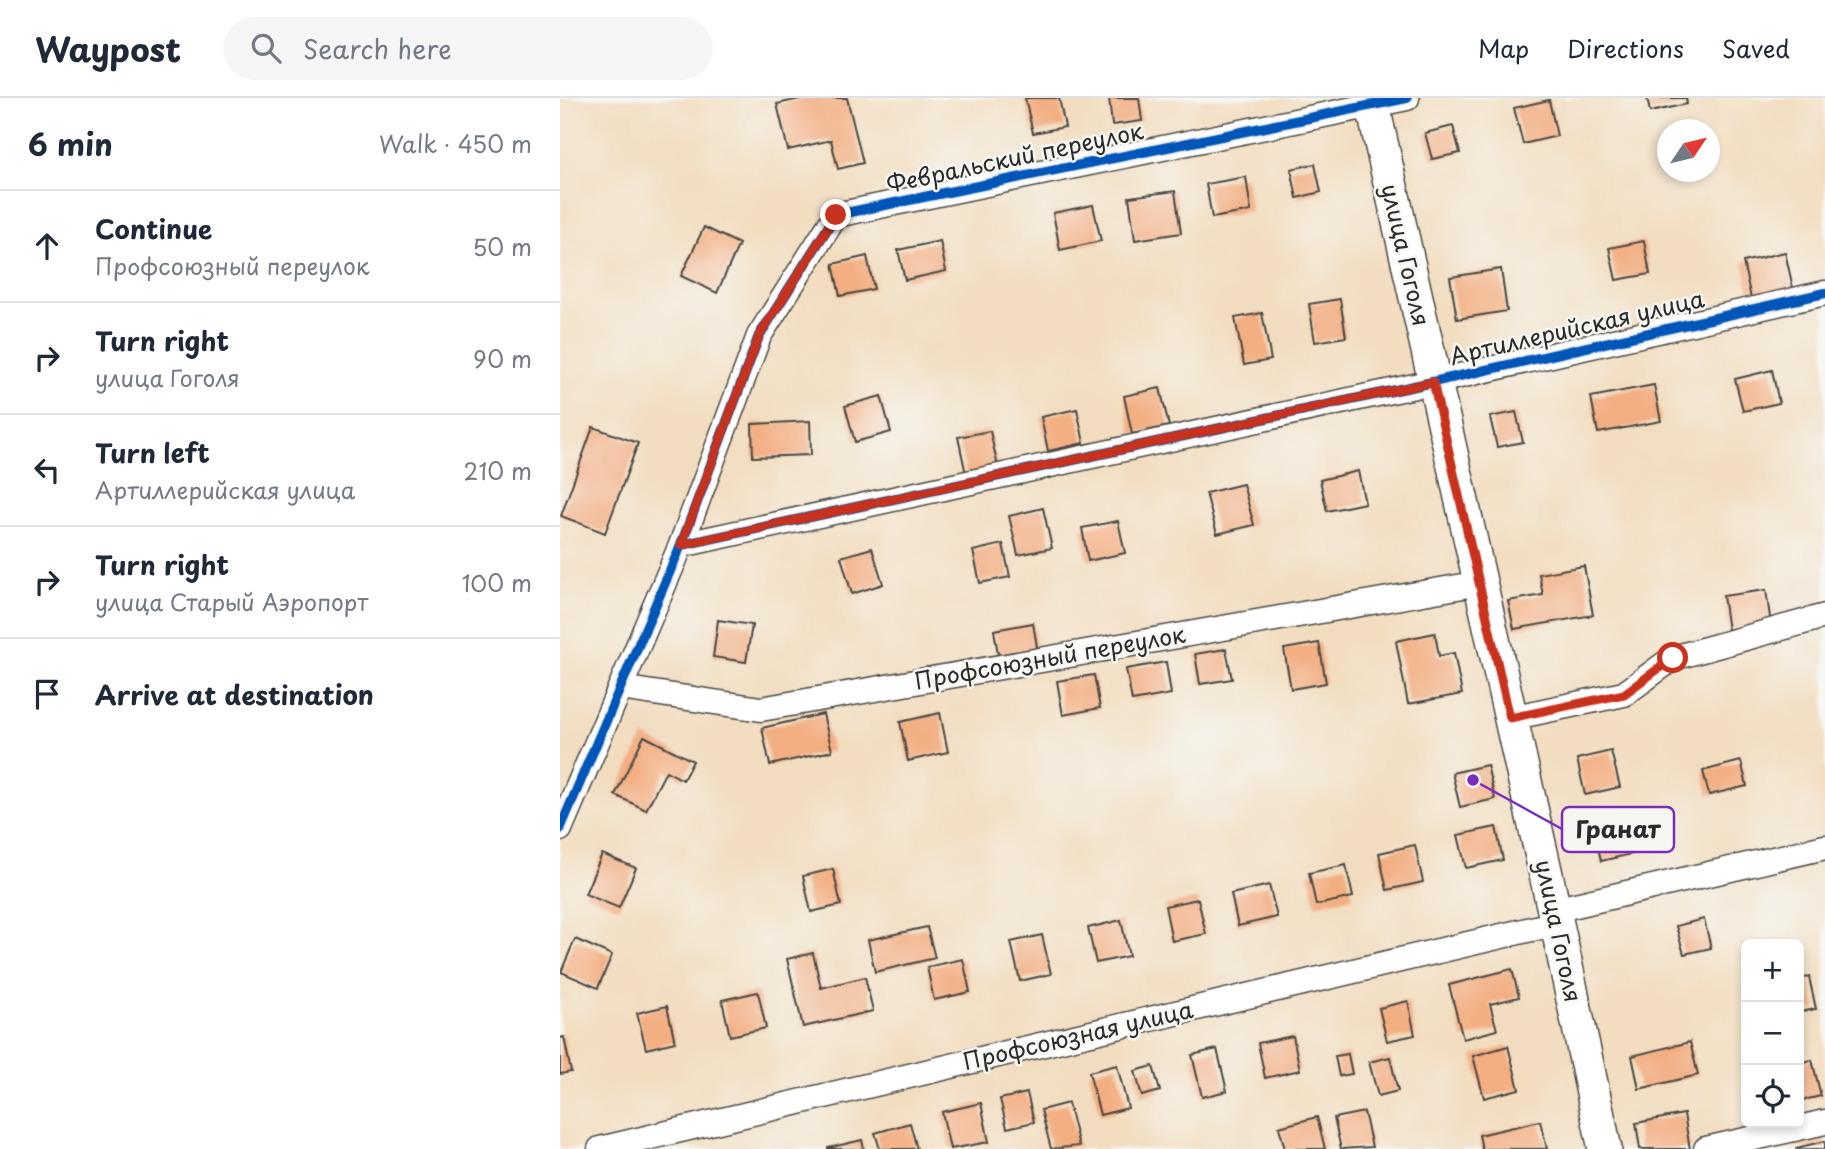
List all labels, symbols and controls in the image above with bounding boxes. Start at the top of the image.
search box [223,17,713,80]
text: Waypost [35,23,181,73]
icon: search [247,29,285,67]
text: Search here [303,29,452,68]
text: Map [1478,30,1529,66]
text: Directions [1567,30,1684,66]
text: Saved [1722,30,1790,66]
street label: Февральский переулок [883,112,1147,201]
north arrow [1657,119,1720,182]
text: 6 min [28,121,113,166]
text: Walk · 450 m [379,126,532,161]
street label: улица Гоголя [1373,180,1440,329]
route end [820,199,851,230]
text: Continue [95,209,212,248]
icon: ahead [28,227,66,265]
text: 50 m [472,229,532,264]
text: Профсоюзный переулок [95,248,370,283]
street label: Артиллерийская улица [1446,280,1708,373]
text: Turn right [95,321,229,360]
icon: right [28,339,66,377]
text: 90 m [473,341,532,376]
text: улица Гоголя [95,360,240,395]
text: Turn left [95,433,210,472]
icon: left [28,451,66,489]
text: 210 m [464,453,532,488]
text: Артиллерийская улица [95,472,355,507]
text: Turn right [95,545,229,584]
icon: right [28,563,66,601]
text: 100 m [462,565,532,600]
text: улица Старый Аэропорт [95,584,368,619]
street label: Профсоюзный переулок [912,615,1188,698]
route start [1657,642,1688,673]
icon: arrive [28,675,66,713]
text: Arrive at destination [95,675,374,714]
callout: Гранат [1562,807,1674,852]
text: Гранат [1576,810,1662,846]
street label: улица Гоголя [1527,856,1592,1005]
map controls [1741,939,1804,1128]
button: + [1741,939,1804,1002]
street label: Профсоюзная улица [959,991,1197,1078]
button: − [1741,1002,1804,1065]
button: locate [1741,1065,1804,1128]

